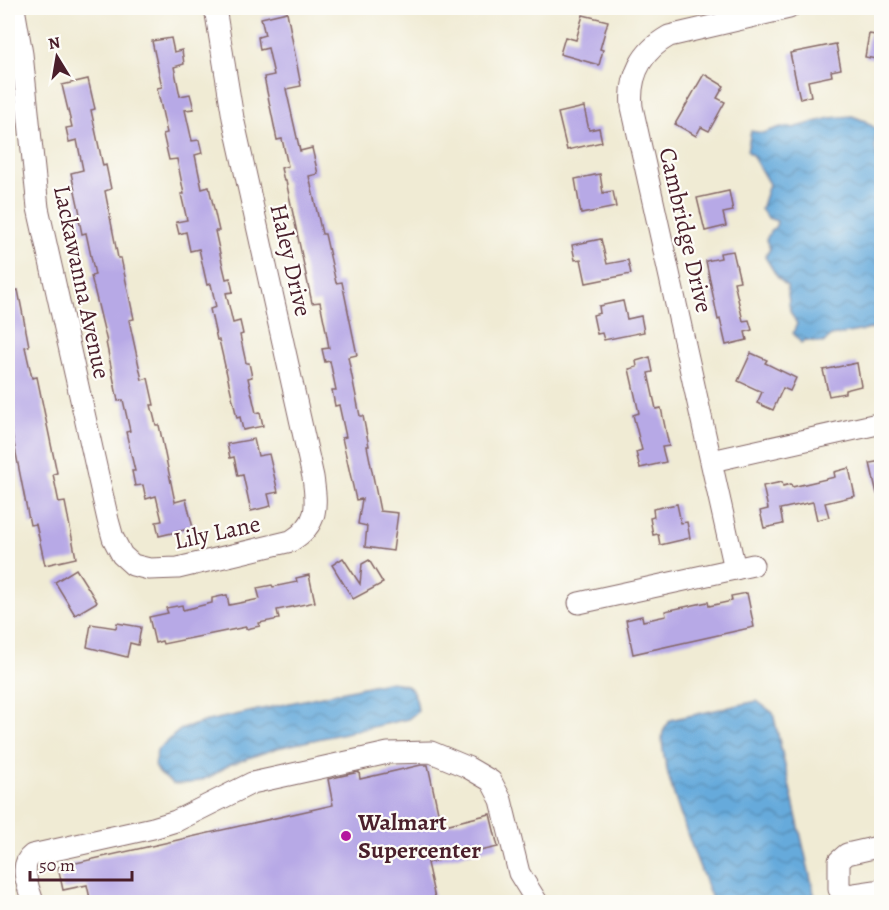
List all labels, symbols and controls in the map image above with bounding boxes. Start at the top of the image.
north arrow [27,27,87,87]
text: N [47,31,62,55]
street label: Cambridge Drive [651,144,721,316]
street label: Lackawanna Avenue [46,182,118,382]
street label: Haley Drive [263,200,319,320]
street label: Lily Lane [171,507,263,557]
place label: Walmart Supercenter [357,806,481,866]
marker: Walmart Supercenter [339,829,353,843]
scale bar [30,844,132,882]
text: 50 m [39,853,75,877]

